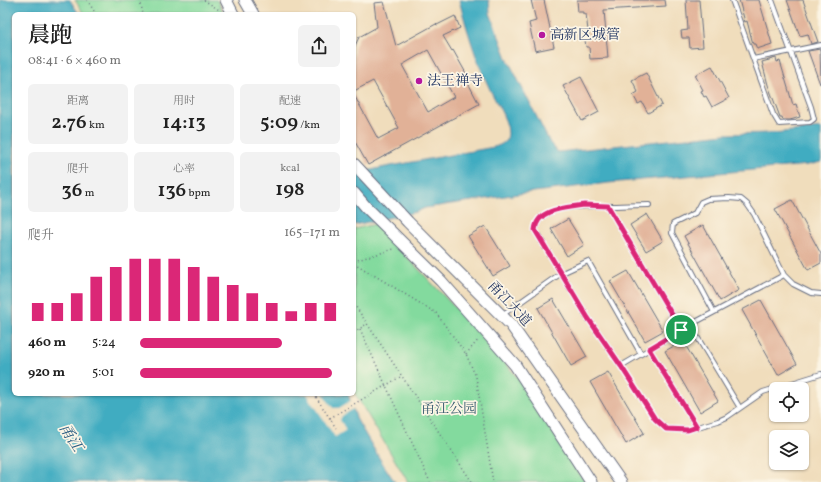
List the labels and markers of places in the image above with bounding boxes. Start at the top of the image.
place label: 高新区城管 [550,26,620,45]
marker: 高新区城管 [537,30,547,40]
place label: 法王禅寺 [427,72,483,91]
marker: 法王禅寺 [414,76,424,86]
pin [664,313,698,347]

